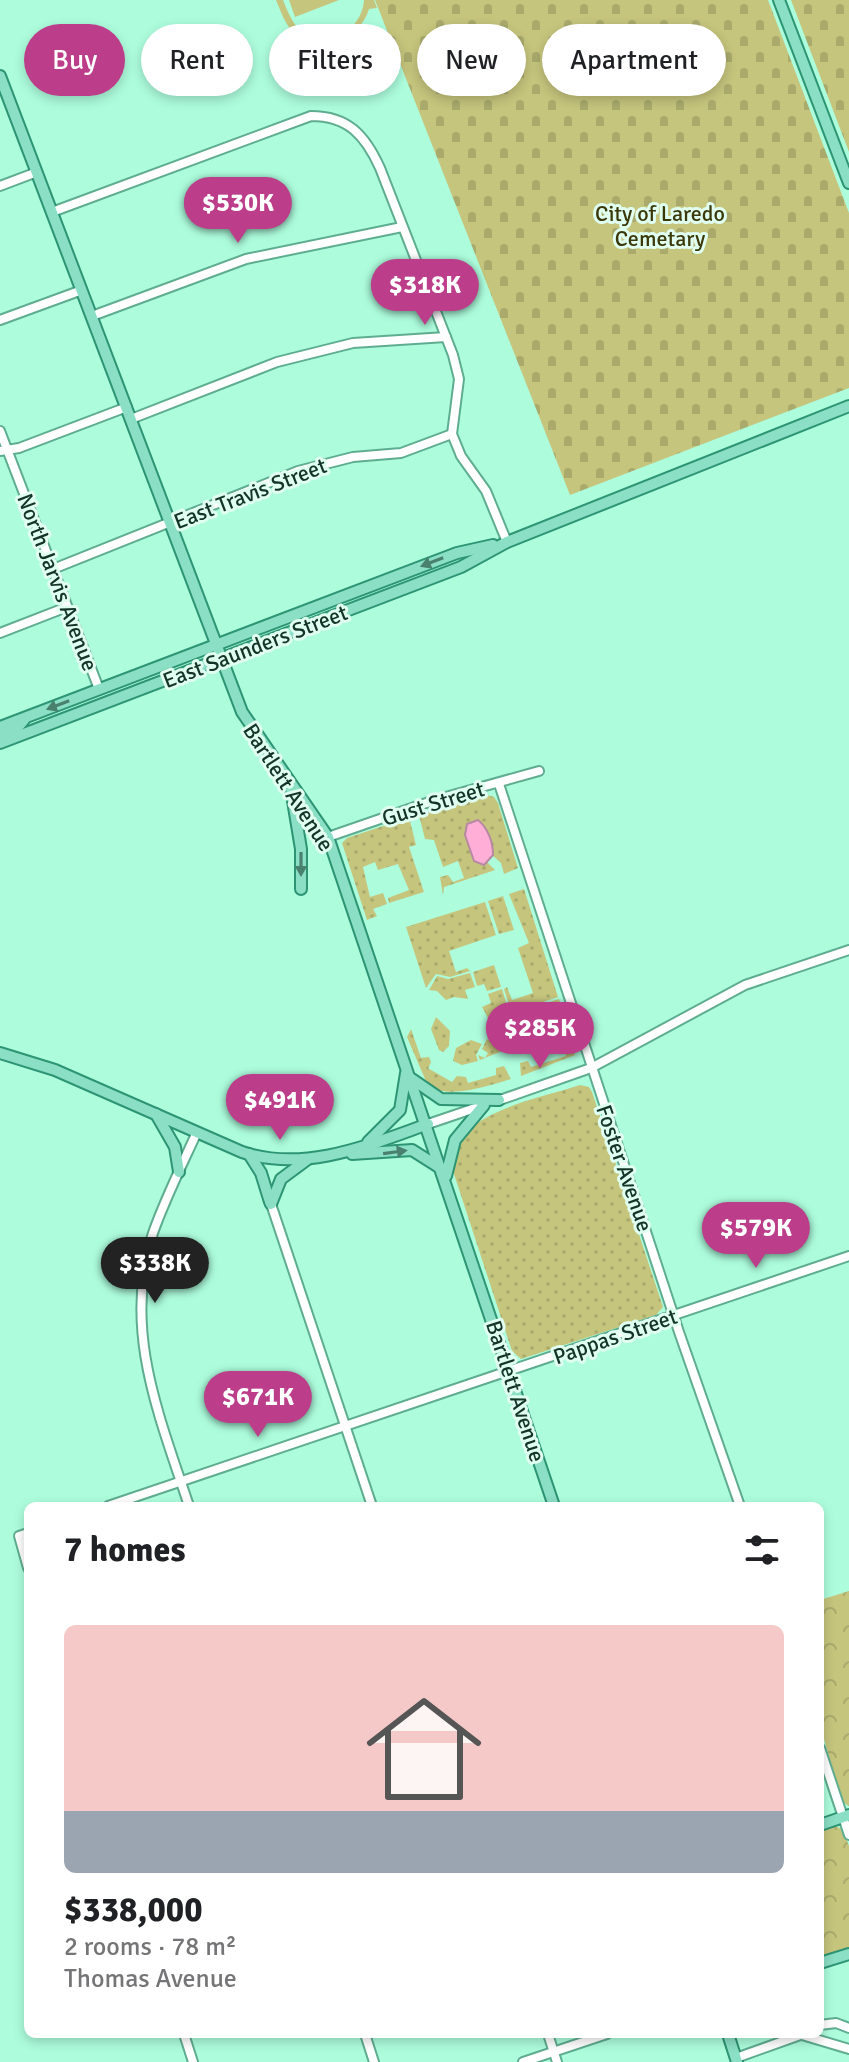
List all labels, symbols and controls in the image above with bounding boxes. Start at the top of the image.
chip: Buy [24,24,125,96]
chip: Rent [141,24,253,96]
chip: Filters [269,24,401,96]
chip: New [417,24,526,96]
chip: Apartment [542,24,726,96]
pin: $530K [182,177,294,245]
text: $530K [202,187,274,219]
park label: City of Laredo Cemetary [595,200,725,252]
pin: $318K [369,259,481,327]
text: $318K [389,269,461,301]
street label: East Travis Street [170,452,331,535]
street label: North Jarvis Avenue [11,490,104,675]
one-way arrow [420,556,444,569]
street label: East Saunders Street [159,599,352,694]
one-way arrow [46,699,70,712]
street label: Bartlett Avenue [237,718,340,856]
street label: Gust Street [379,775,488,832]
one-way arrow [295,852,307,877]
pin: $285K [484,1002,596,1070]
text: $285K [504,1012,576,1044]
pin: $491K [224,1074,336,1142]
text: $491K [244,1084,316,1116]
street label: Foster Avenue [590,1101,659,1235]
one-way arrow [383,1145,408,1158]
pin: $579K [700,1202,812,1270]
text: $579K [720,1212,792,1244]
pin: $338K [99,1237,211,1305]
text: $338K [119,1247,191,1279]
street label: Pappas Street [550,1303,681,1370]
street label: Bartlett Avenue [480,1317,551,1465]
pin: $671K [202,1371,314,1439]
text: $671K [222,1381,294,1413]
icon: filters [740,1528,784,1572]
text: 7 homes [64,1529,185,1571]
icon: home [352,1677,496,1821]
text: $338,000 [64,1889,203,1931]
text: 2 rooms · 78 m² [64,1931,237,1963]
text: Thomas Avenue [64,1963,237,1995]

